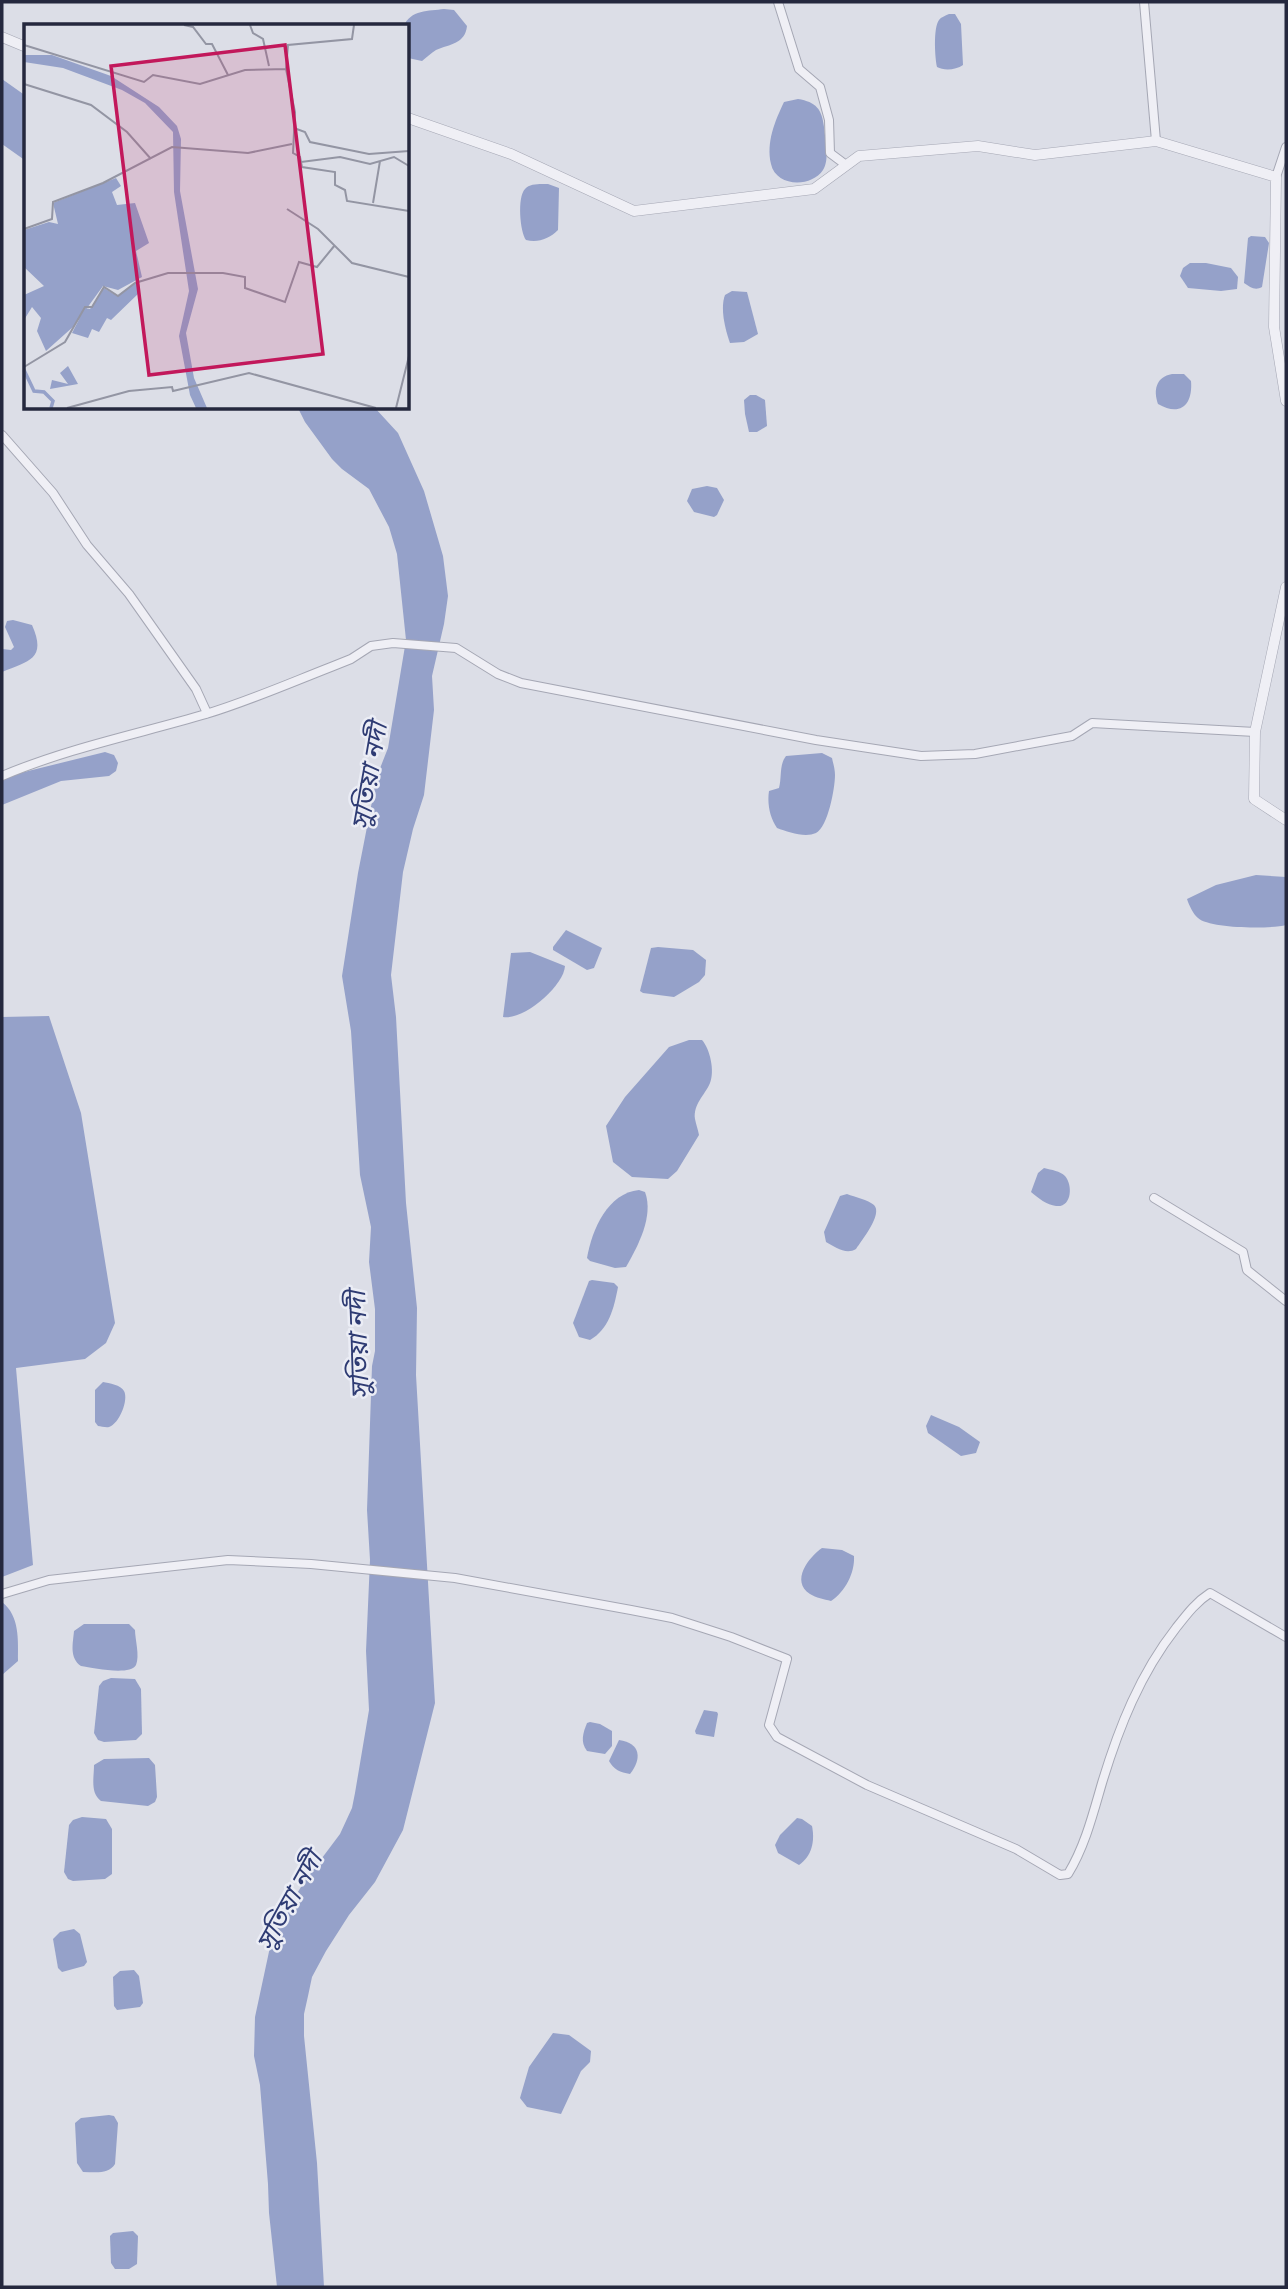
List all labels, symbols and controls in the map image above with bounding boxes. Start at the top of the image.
inset map [24,24,410,410]
water label: সুতিয়া নদী [344,715,394,832]
water label: সুতিয়া নদী [340,1285,375,1400]
water label: সুতিয়া নদী [249,1842,331,1956]

